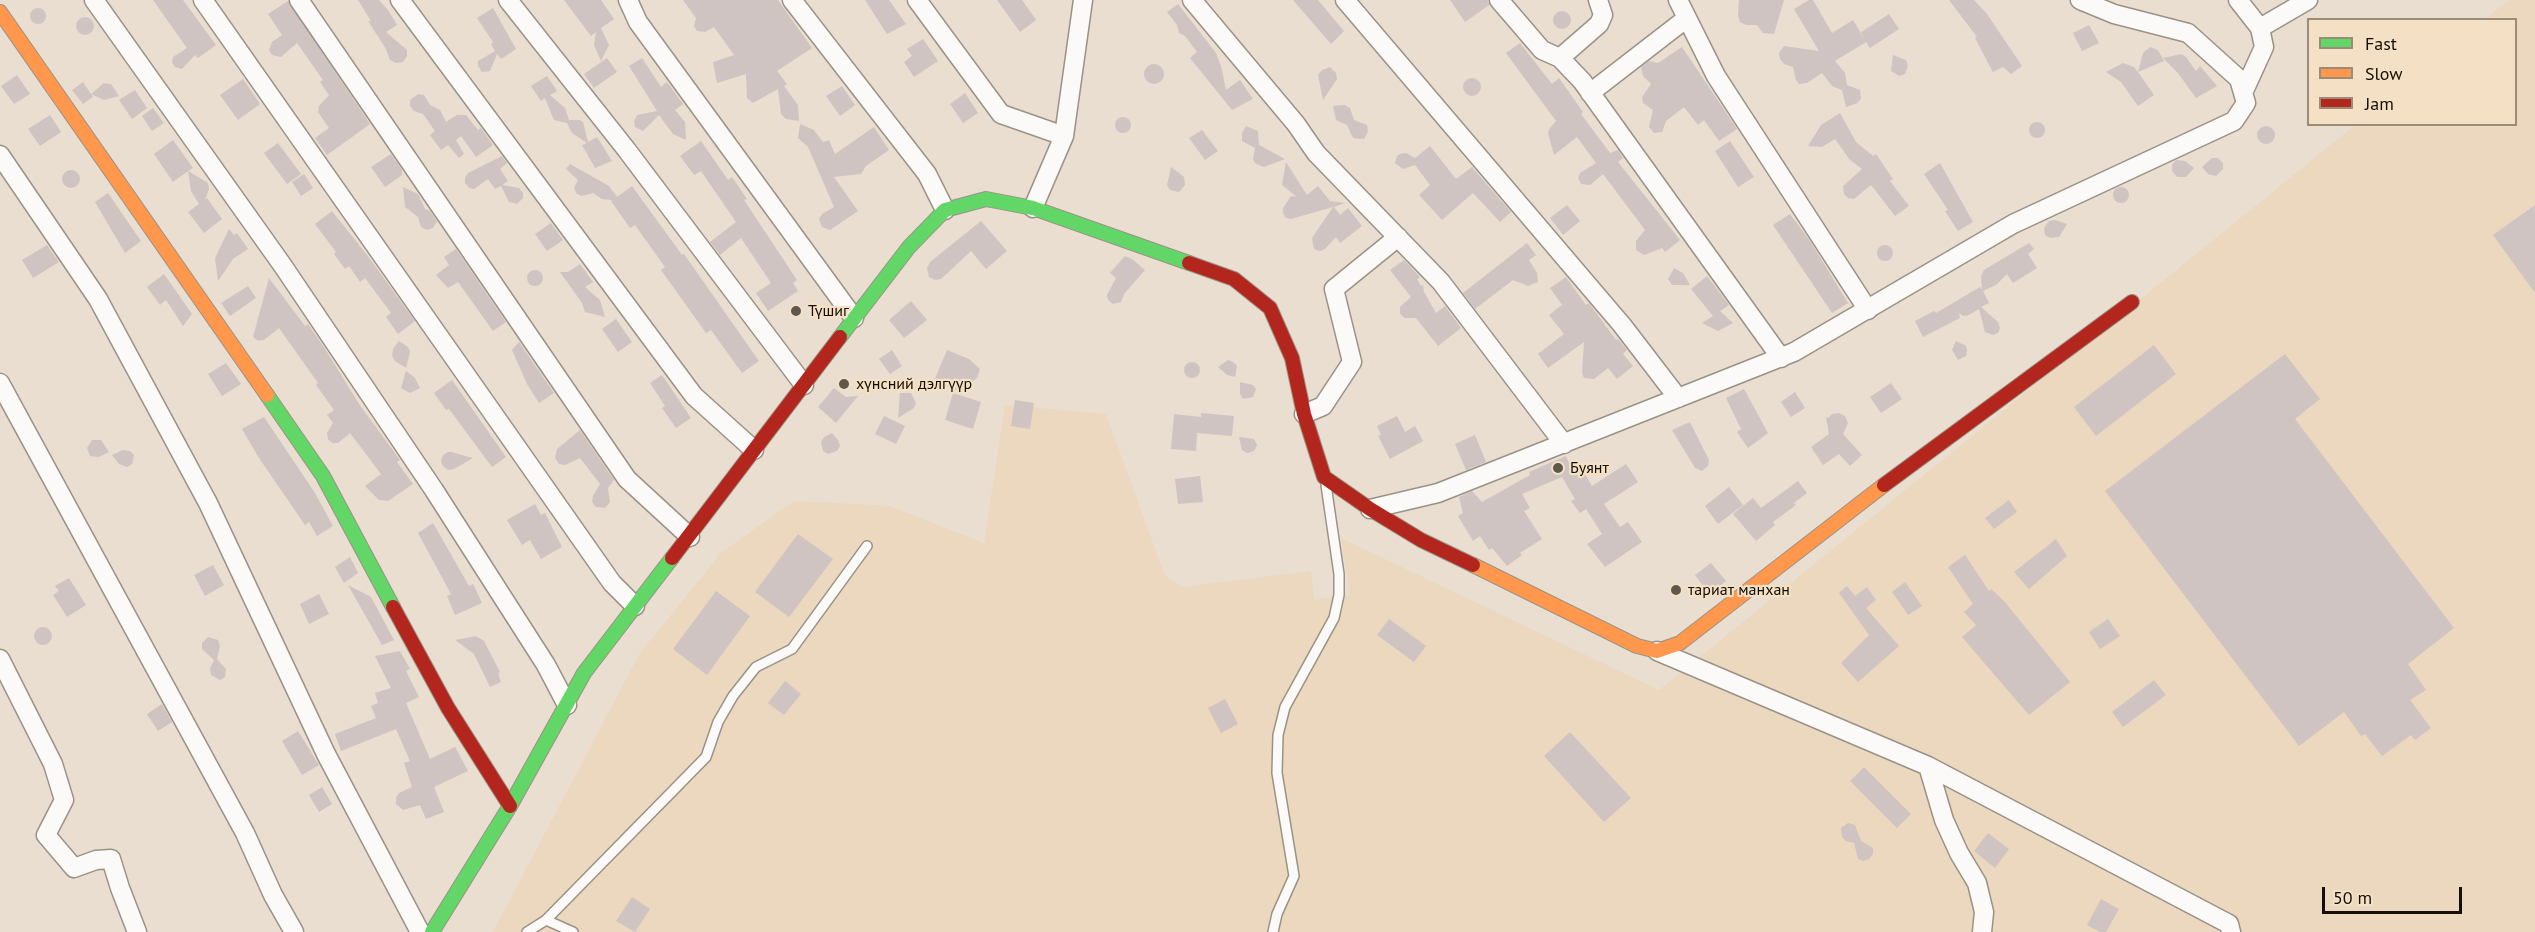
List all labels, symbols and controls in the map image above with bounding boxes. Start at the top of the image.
legend [2307,18,2517,126]
text: Fast [2365,32,2397,55]
text: Slow [2365,62,2403,85]
text: Jam [2365,92,2394,115]
place label: Түшиг [808,301,849,321]
marker: Түшиг [789,304,803,318]
place label: хүнсний дэлгүүр [856,374,972,394]
marker: хүнсний дэлгүүр [837,377,851,391]
place label: Буянт [1570,458,1609,478]
marker: Буянт [1551,461,1565,475]
place label: тариат манхан [1688,580,1790,600]
marker: тариат манхан [1669,583,1683,597]
scale bar [2325,875,2464,913]
text: 50 m [2333,886,2372,909]

